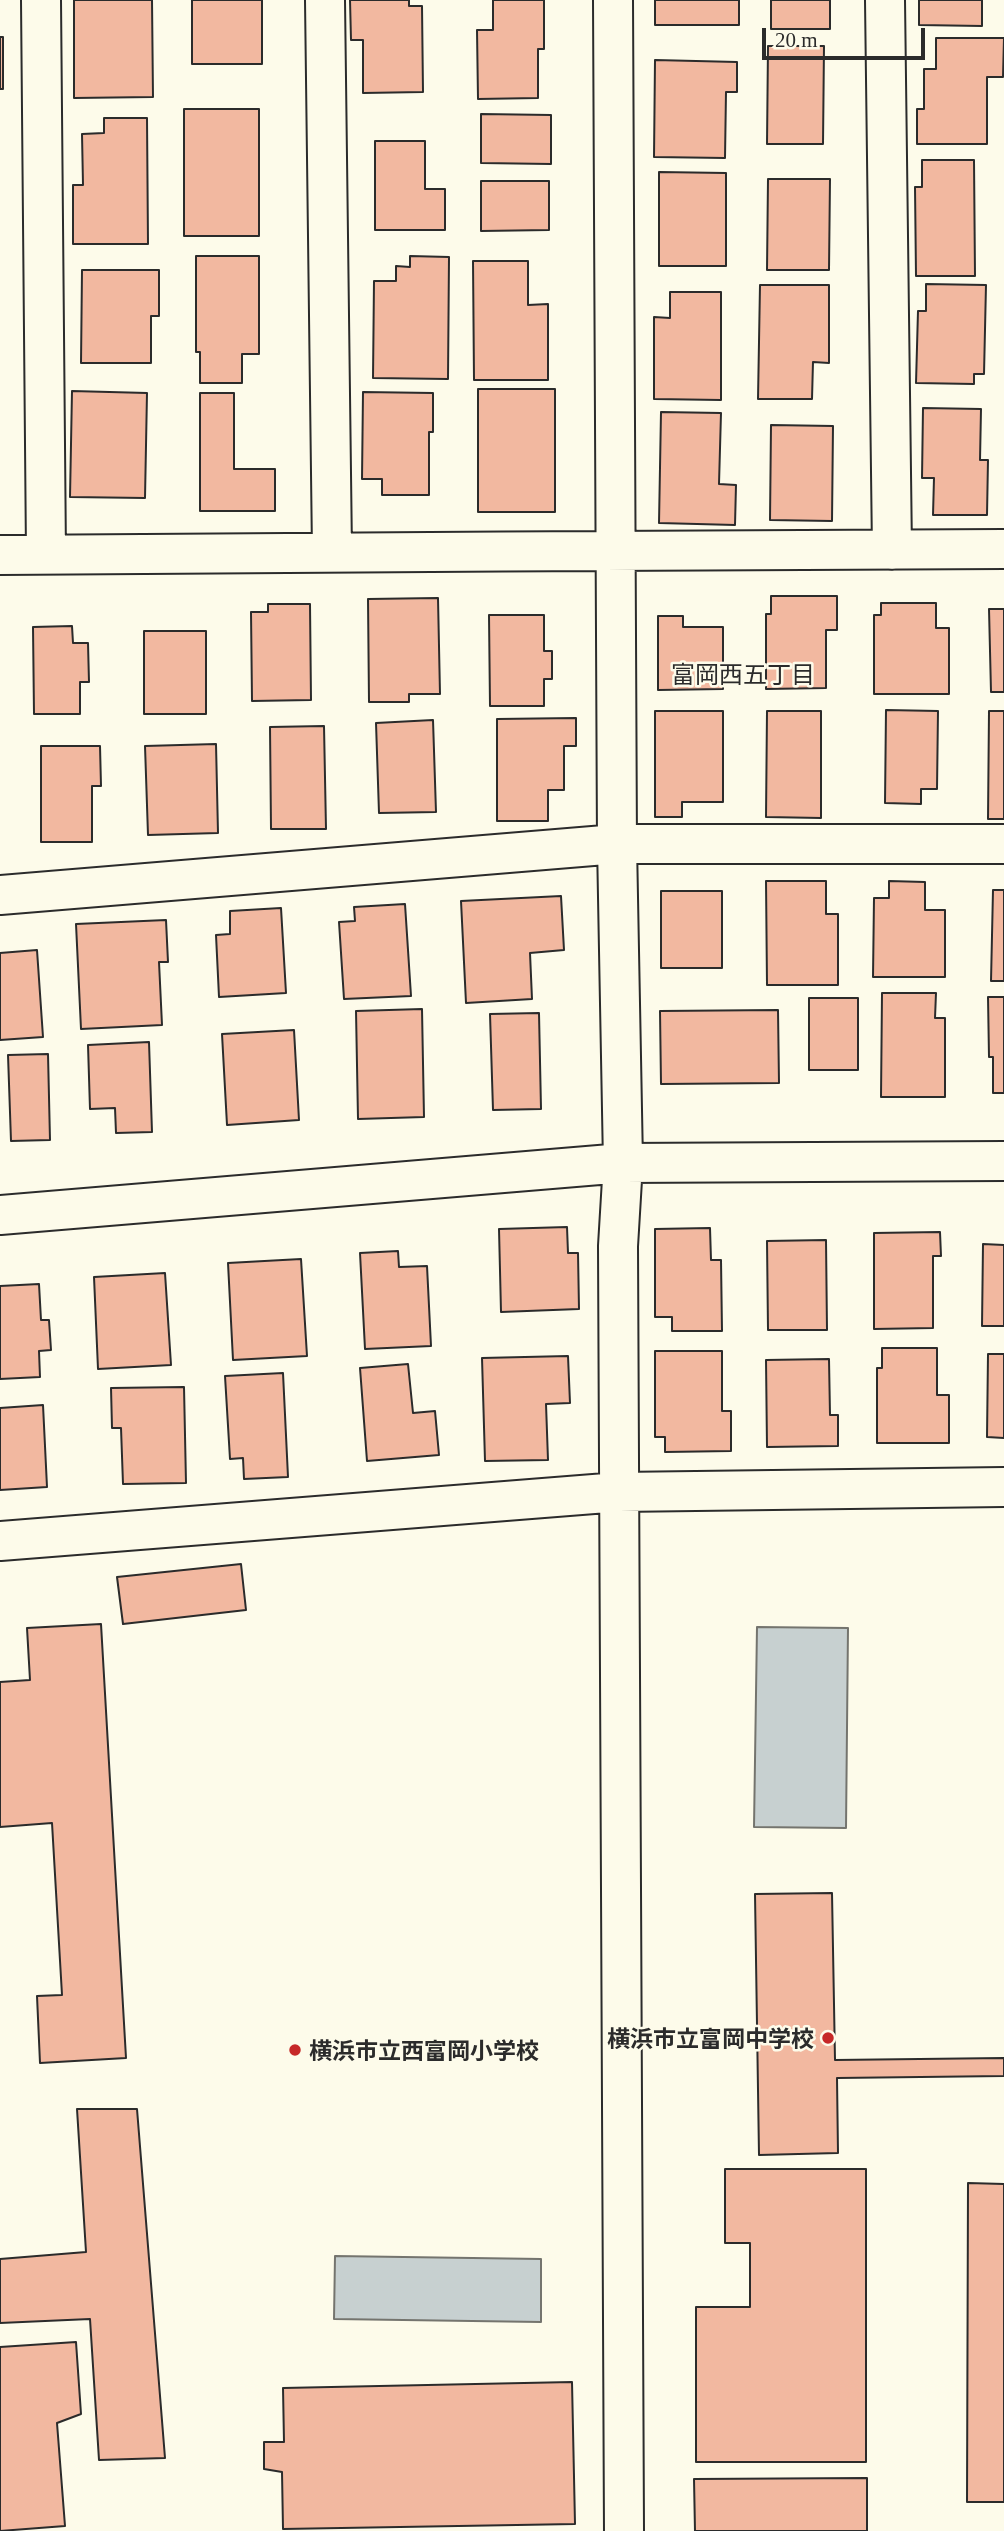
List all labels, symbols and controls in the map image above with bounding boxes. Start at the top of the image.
scale bar [766,14,929,58]
text: 20 m [775,28,818,52]
district label: 富岡西五丁目 [671,660,815,688]
place label: 横浜市立富岡中学校 [607,2024,814,2052]
marker: 横浜市立富岡中学校 [820,2030,836,2046]
place label: 横浜市立西富岡小学校 [309,2036,539,2064]
marker: 横浜市立西富岡小学校 [287,2042,303,2058]

